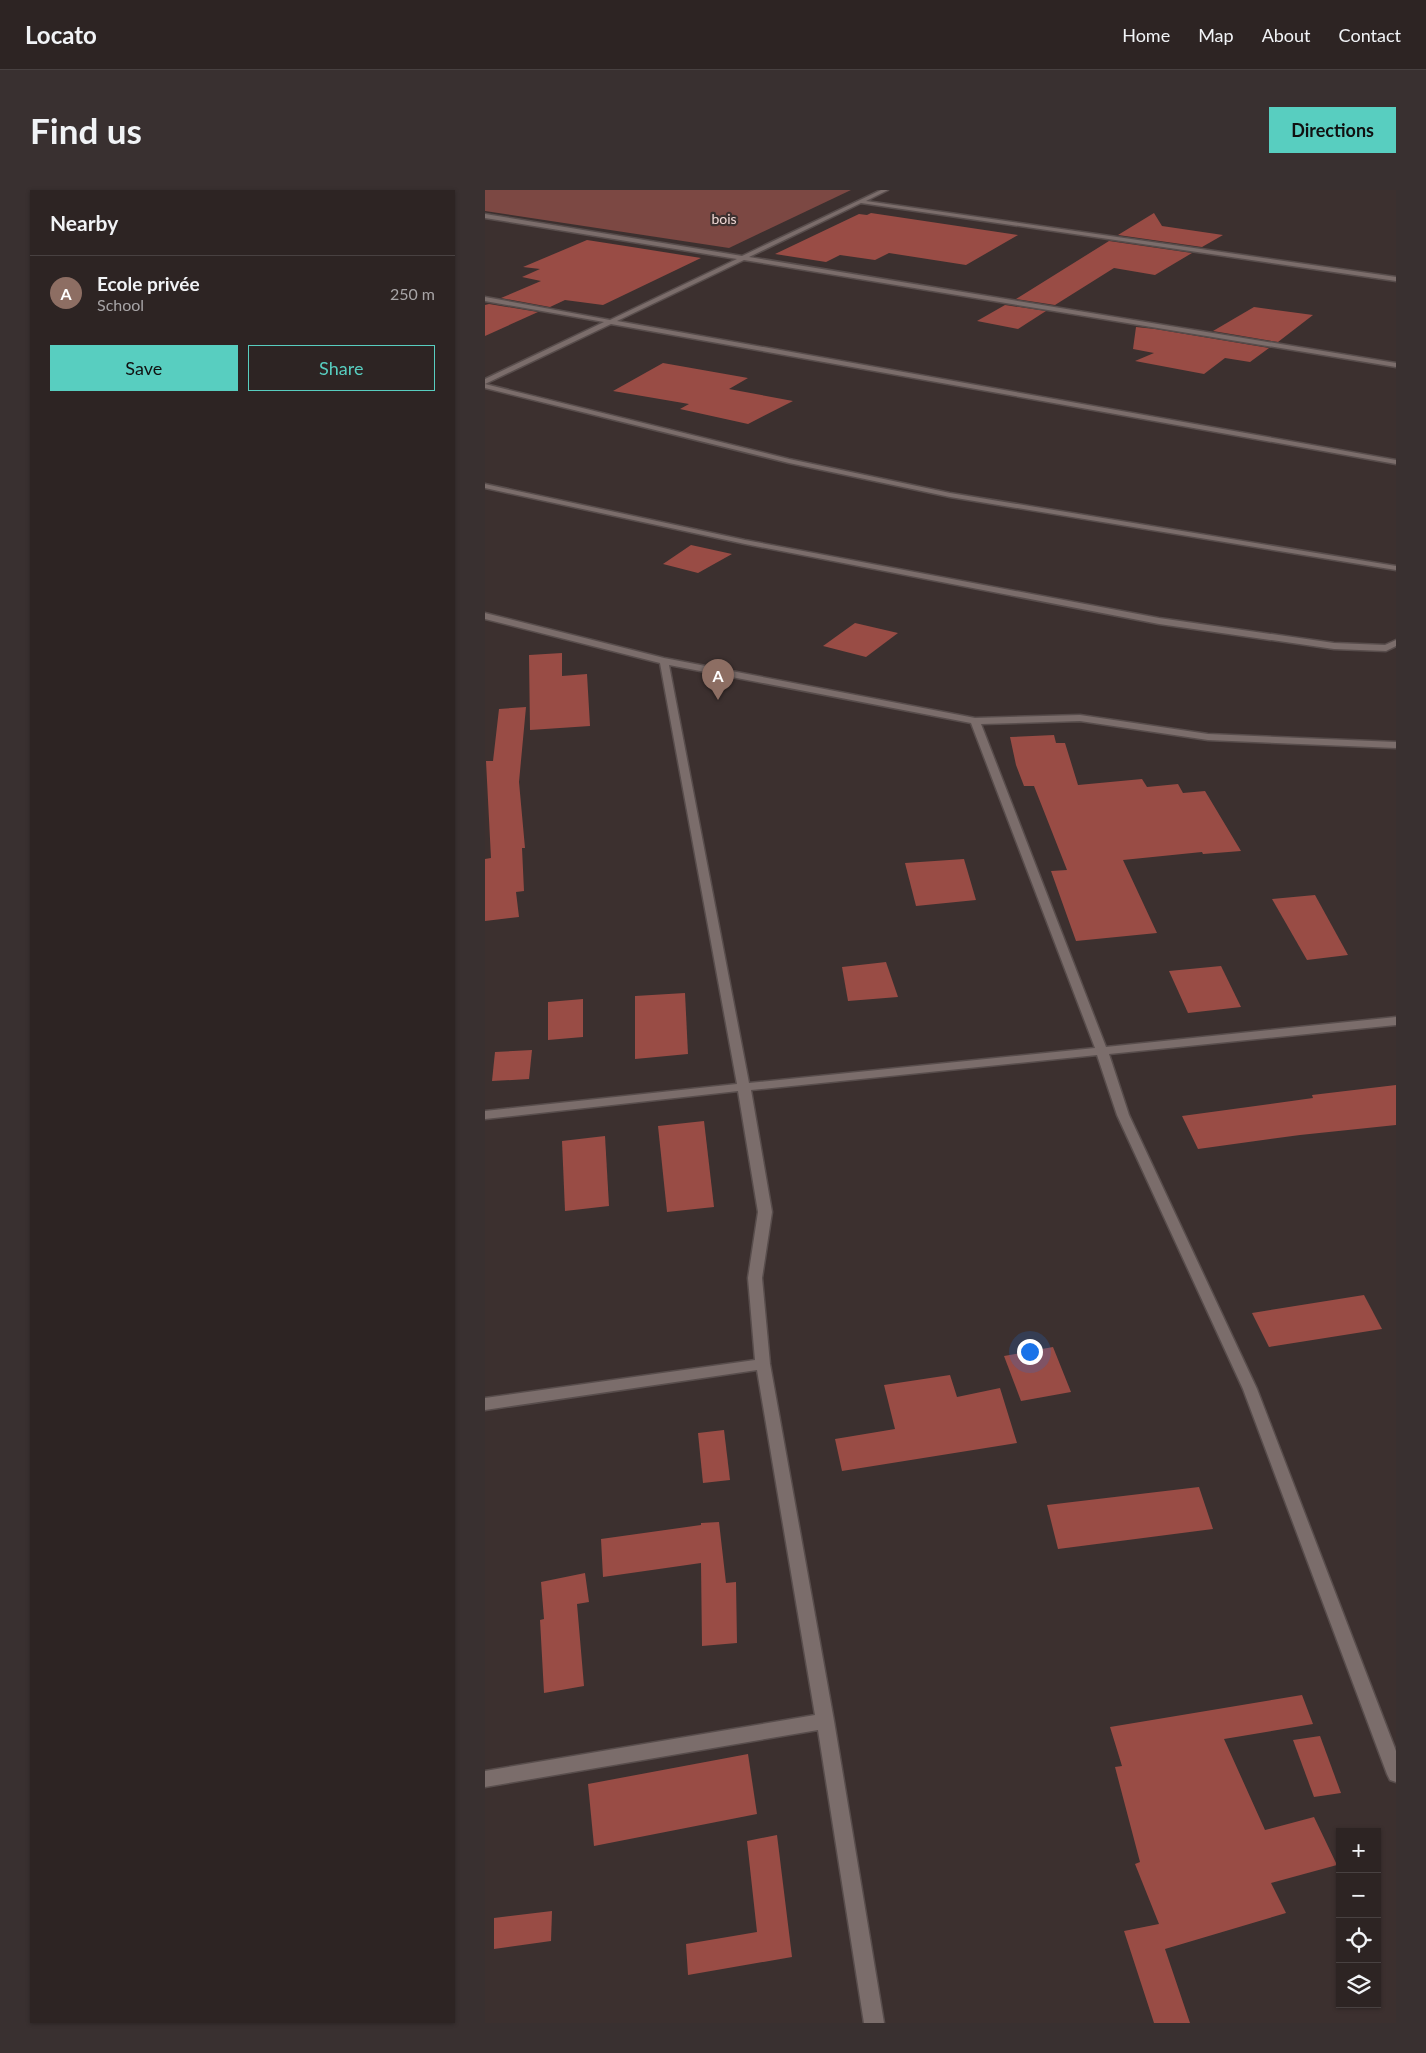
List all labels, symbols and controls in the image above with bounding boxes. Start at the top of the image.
text: Locato [25,20,97,49]
text: Home [1122,24,1170,46]
text: Map [1198,24,1234,46]
text: About [1262,24,1311,46]
text: Contact [1339,24,1401,46]
button: Directions [1269,107,1396,153]
text: Find us [30,109,142,151]
text: Nearby [50,210,118,235]
park label: bois [711,210,737,227]
text: Ecole privée [97,272,200,295]
text: A [60,284,72,303]
text: 250 m [390,284,435,303]
text: School [97,295,144,314]
button: Save [50,345,238,391]
button: Share [248,345,435,391]
pin: A [702,659,734,700]
your location [1017,1339,1043,1365]
map controls [1336,1828,1381,2008]
button: + [1336,1828,1381,1873]
button: − [1336,1873,1381,1918]
button: locate [1336,1918,1381,1963]
button: layers [1336,1963,1381,2008]

